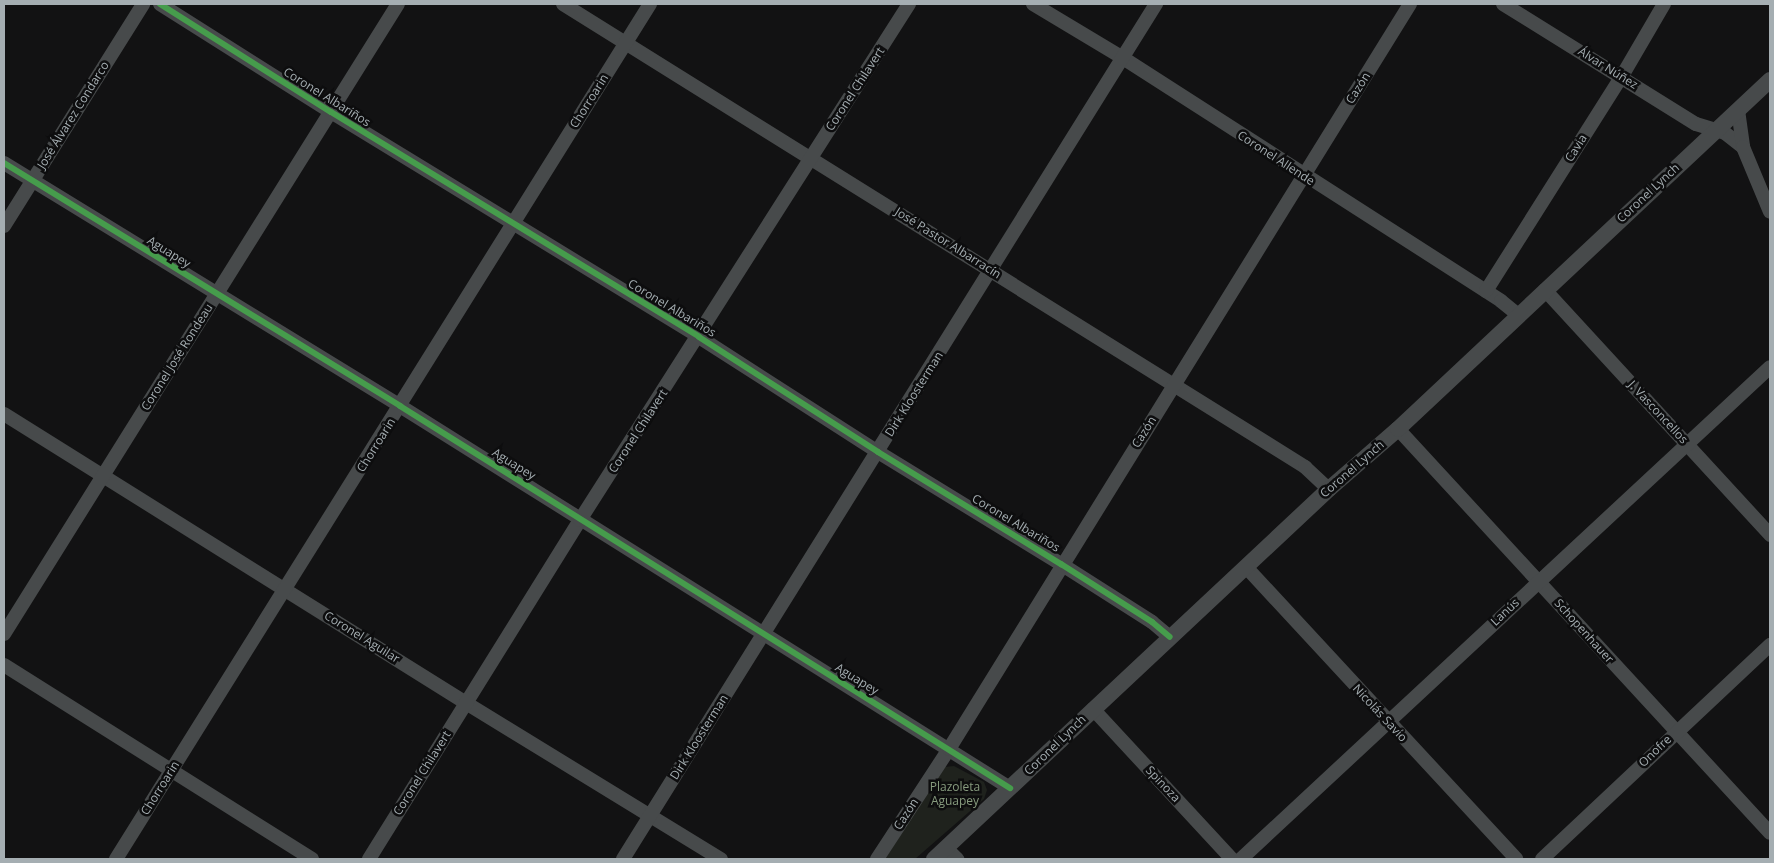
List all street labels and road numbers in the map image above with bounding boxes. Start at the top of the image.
street label: Álvar Núñez [1576,44,1640,92]
street label: Coronel Chilavert [823,45,887,133]
street label: José Álvarez Condarco [34,59,112,171]
street label: Coronel Albariños [281,64,373,130]
street label: Cazón [1343,70,1373,106]
street label: Chorroarin [567,71,611,131]
street label: Coronel Allende [1235,128,1317,188]
street label: Cavia [1562,131,1590,165]
street label: Coronel Lynch [1614,160,1682,226]
street label: José Pastor Albarracín [892,204,1004,282]
street label: Aguapey [145,233,193,271]
street label: Coronel Albariños [625,276,719,340]
street label: Coronel José Rondeau [138,301,216,413]
street label: Dirk Kloosterman [882,349,946,439]
street label: J. Vasconcellos [1625,378,1691,446]
street label: Coronel Chilavert [606,387,670,475]
street label: Cazón [1129,414,1159,450]
street label: Chorroarin [354,415,398,475]
street label: Coronel Lynch [1317,437,1387,501]
street label: Aguapey [490,445,538,483]
street label: Coronel Albariños [969,491,1063,555]
street label: Lanús [1488,595,1522,629]
street label: Schopenhauer [1551,596,1617,666]
street label: Coronel Aguilar [322,608,402,666]
street label: Aguapey [833,660,881,698]
street label: Nicolás Savio [1350,681,1410,745]
street label: Dirk Kloosterman [667,692,731,782]
street label: Coronel Lynch [1021,712,1089,778]
street label: Coronel Chilavert [390,728,454,818]
street label: Onofre [1636,732,1674,770]
street label: Chorroarin [138,758,182,818]
street label: Spinoza [1143,763,1183,805]
street label: Cazón [891,796,921,832]

